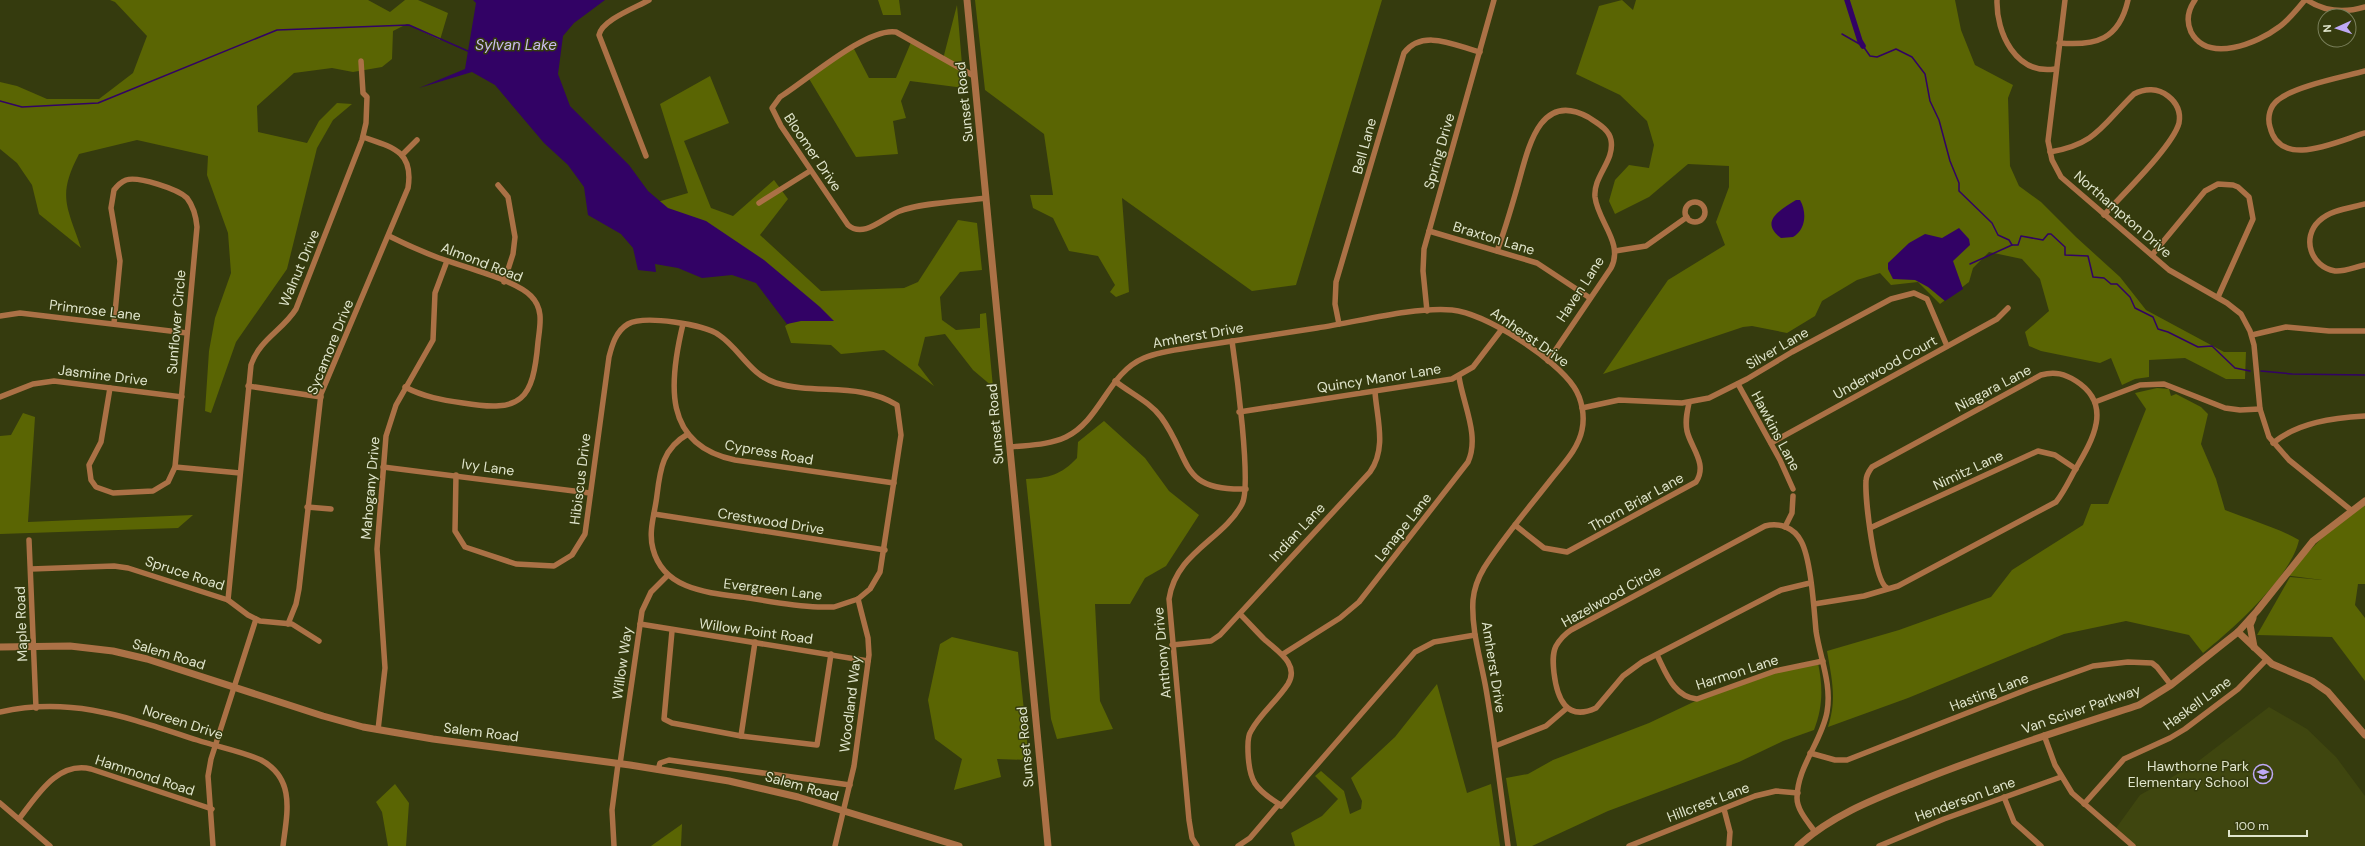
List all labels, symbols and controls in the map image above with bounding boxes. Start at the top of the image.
north arrow [2317,8,2357,48]
text: N [2320,24,2334,33]
water label: Sylvan Lake [475,35,557,55]
street label: Sunset Road [951,61,977,143]
street label: Bloomer Drive [780,109,846,195]
street label: Spring Drive [1420,111,1458,191]
street label: Bell Lane [1348,116,1380,176]
street label: Northampton Drive [2070,167,2176,261]
street label: Braxton Lane [1451,217,1537,259]
street label: Walnut Drive [275,227,323,309]
street label: Almond Road [438,238,526,286]
street label: Haven Lane [1552,253,1608,325]
street label: Sunflower Circle [162,269,190,375]
street label: Primrose Lane [48,295,142,325]
street label: Sycamore Drive [303,297,357,397]
street label: Amherst Drive [1487,303,1573,371]
street label: Amherst Drive [1151,318,1245,352]
street label: Silver Lane [1742,323,1812,373]
street label: Underwood Court [1830,331,1940,403]
street label: Quincy Manor Lane [1316,359,1442,397]
street label: Niagara Lane [1952,360,2034,416]
street label: Jasmine Drive [57,361,149,389]
street label: Sunset Road [983,383,1007,465]
street label: Hawkins Lane [1747,388,1805,474]
street label: Hibiscus Drive [565,432,595,526]
street label: Cypress Road [723,435,815,469]
street label: Mahogany Drive [357,436,383,540]
street label: Nimitz Lane [1930,446,2006,494]
street label: Ivy Lane [460,454,516,480]
street label: Thorn Briar Lane [1585,469,1687,535]
street label: Lenape Lane [1371,489,1435,565]
street label: Indian Lane [1265,499,1329,565]
street label: Crestwood Drive [716,504,826,538]
street label: Spruce Road [143,552,227,594]
street label: Hazelwood Circle [1558,561,1664,631]
street label: Evergreen Lane [723,574,823,604]
street label: Maple Road [11,586,31,662]
street label: Anthony Drive [1149,607,1175,699]
street label: Willow Point Road [698,614,814,648]
street label: Amherst Drive [1478,620,1510,714]
street label: Willow Way [608,625,636,701]
street label: Salem Road [130,634,208,674]
street label: Harmon Lane [1693,650,1781,694]
street label: Woodland Way [835,654,865,754]
street label: Hasting Lane [1947,669,2031,715]
street label: Haskell Lane [2159,672,2235,734]
street label: Van Sciver Parkway [2019,680,2143,738]
street label: Noreen Drive [140,701,226,744]
street label: Sunset Road [1013,706,1037,788]
street label: Salem Road [442,718,520,746]
street label: Hammond Road [93,750,197,800]
place label: Hawthorne Park Elementary School [2128,757,2249,791]
school or university icon: Hawthorne Park Elementary School [2252,763,2274,785]
street label: Salem Road [763,767,841,805]
street label: Henderson Lane [1912,772,2018,826]
street label: Hillcrest Lane [1664,778,1752,826]
scale bar [2229,812,2307,838]
text: 100 m [2235,818,2269,834]

